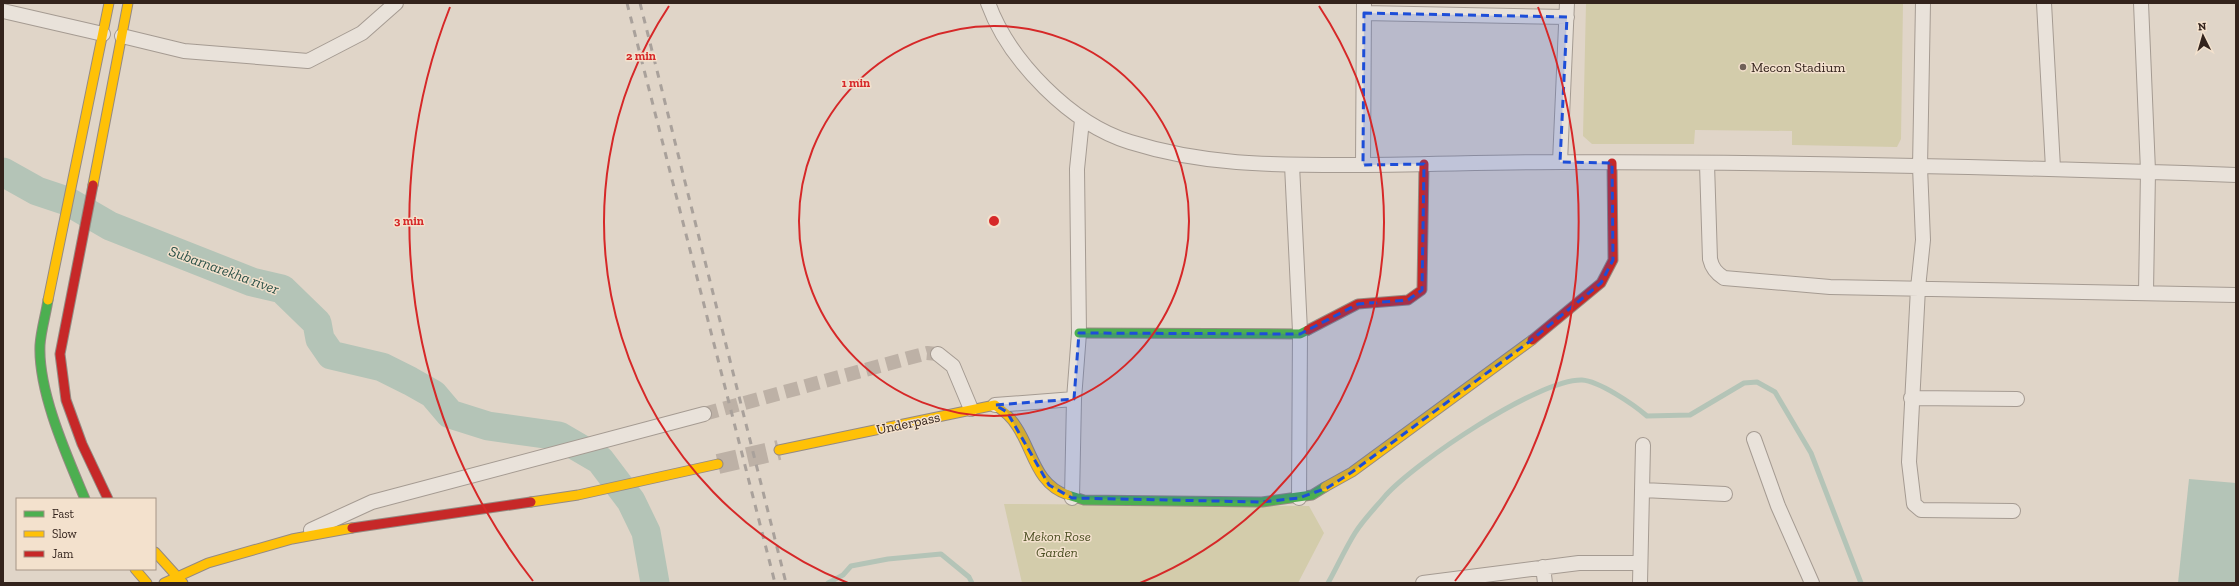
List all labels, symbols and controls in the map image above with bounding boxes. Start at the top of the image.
north arrow [2183,16,2223,56]
text: N [2197,20,2208,33]
text: 2 min [626,49,656,63]
place label: Mecon Stadium [1751,59,1845,76]
marker: Mecon Stadium [1738,62,1748,72]
text: 1 min [842,76,870,90]
text: 3 min [394,214,424,228]
centre of rings [987,214,1001,228]
water label: Subarnarekha river [167,242,282,299]
street label: Underpass [875,408,941,439]
legend [16,498,156,570]
text: Fast [52,507,75,521]
text: Slow [52,527,78,541]
park label: Mekon Rose Garden [1023,528,1091,561]
text: Jam [52,547,74,561]

